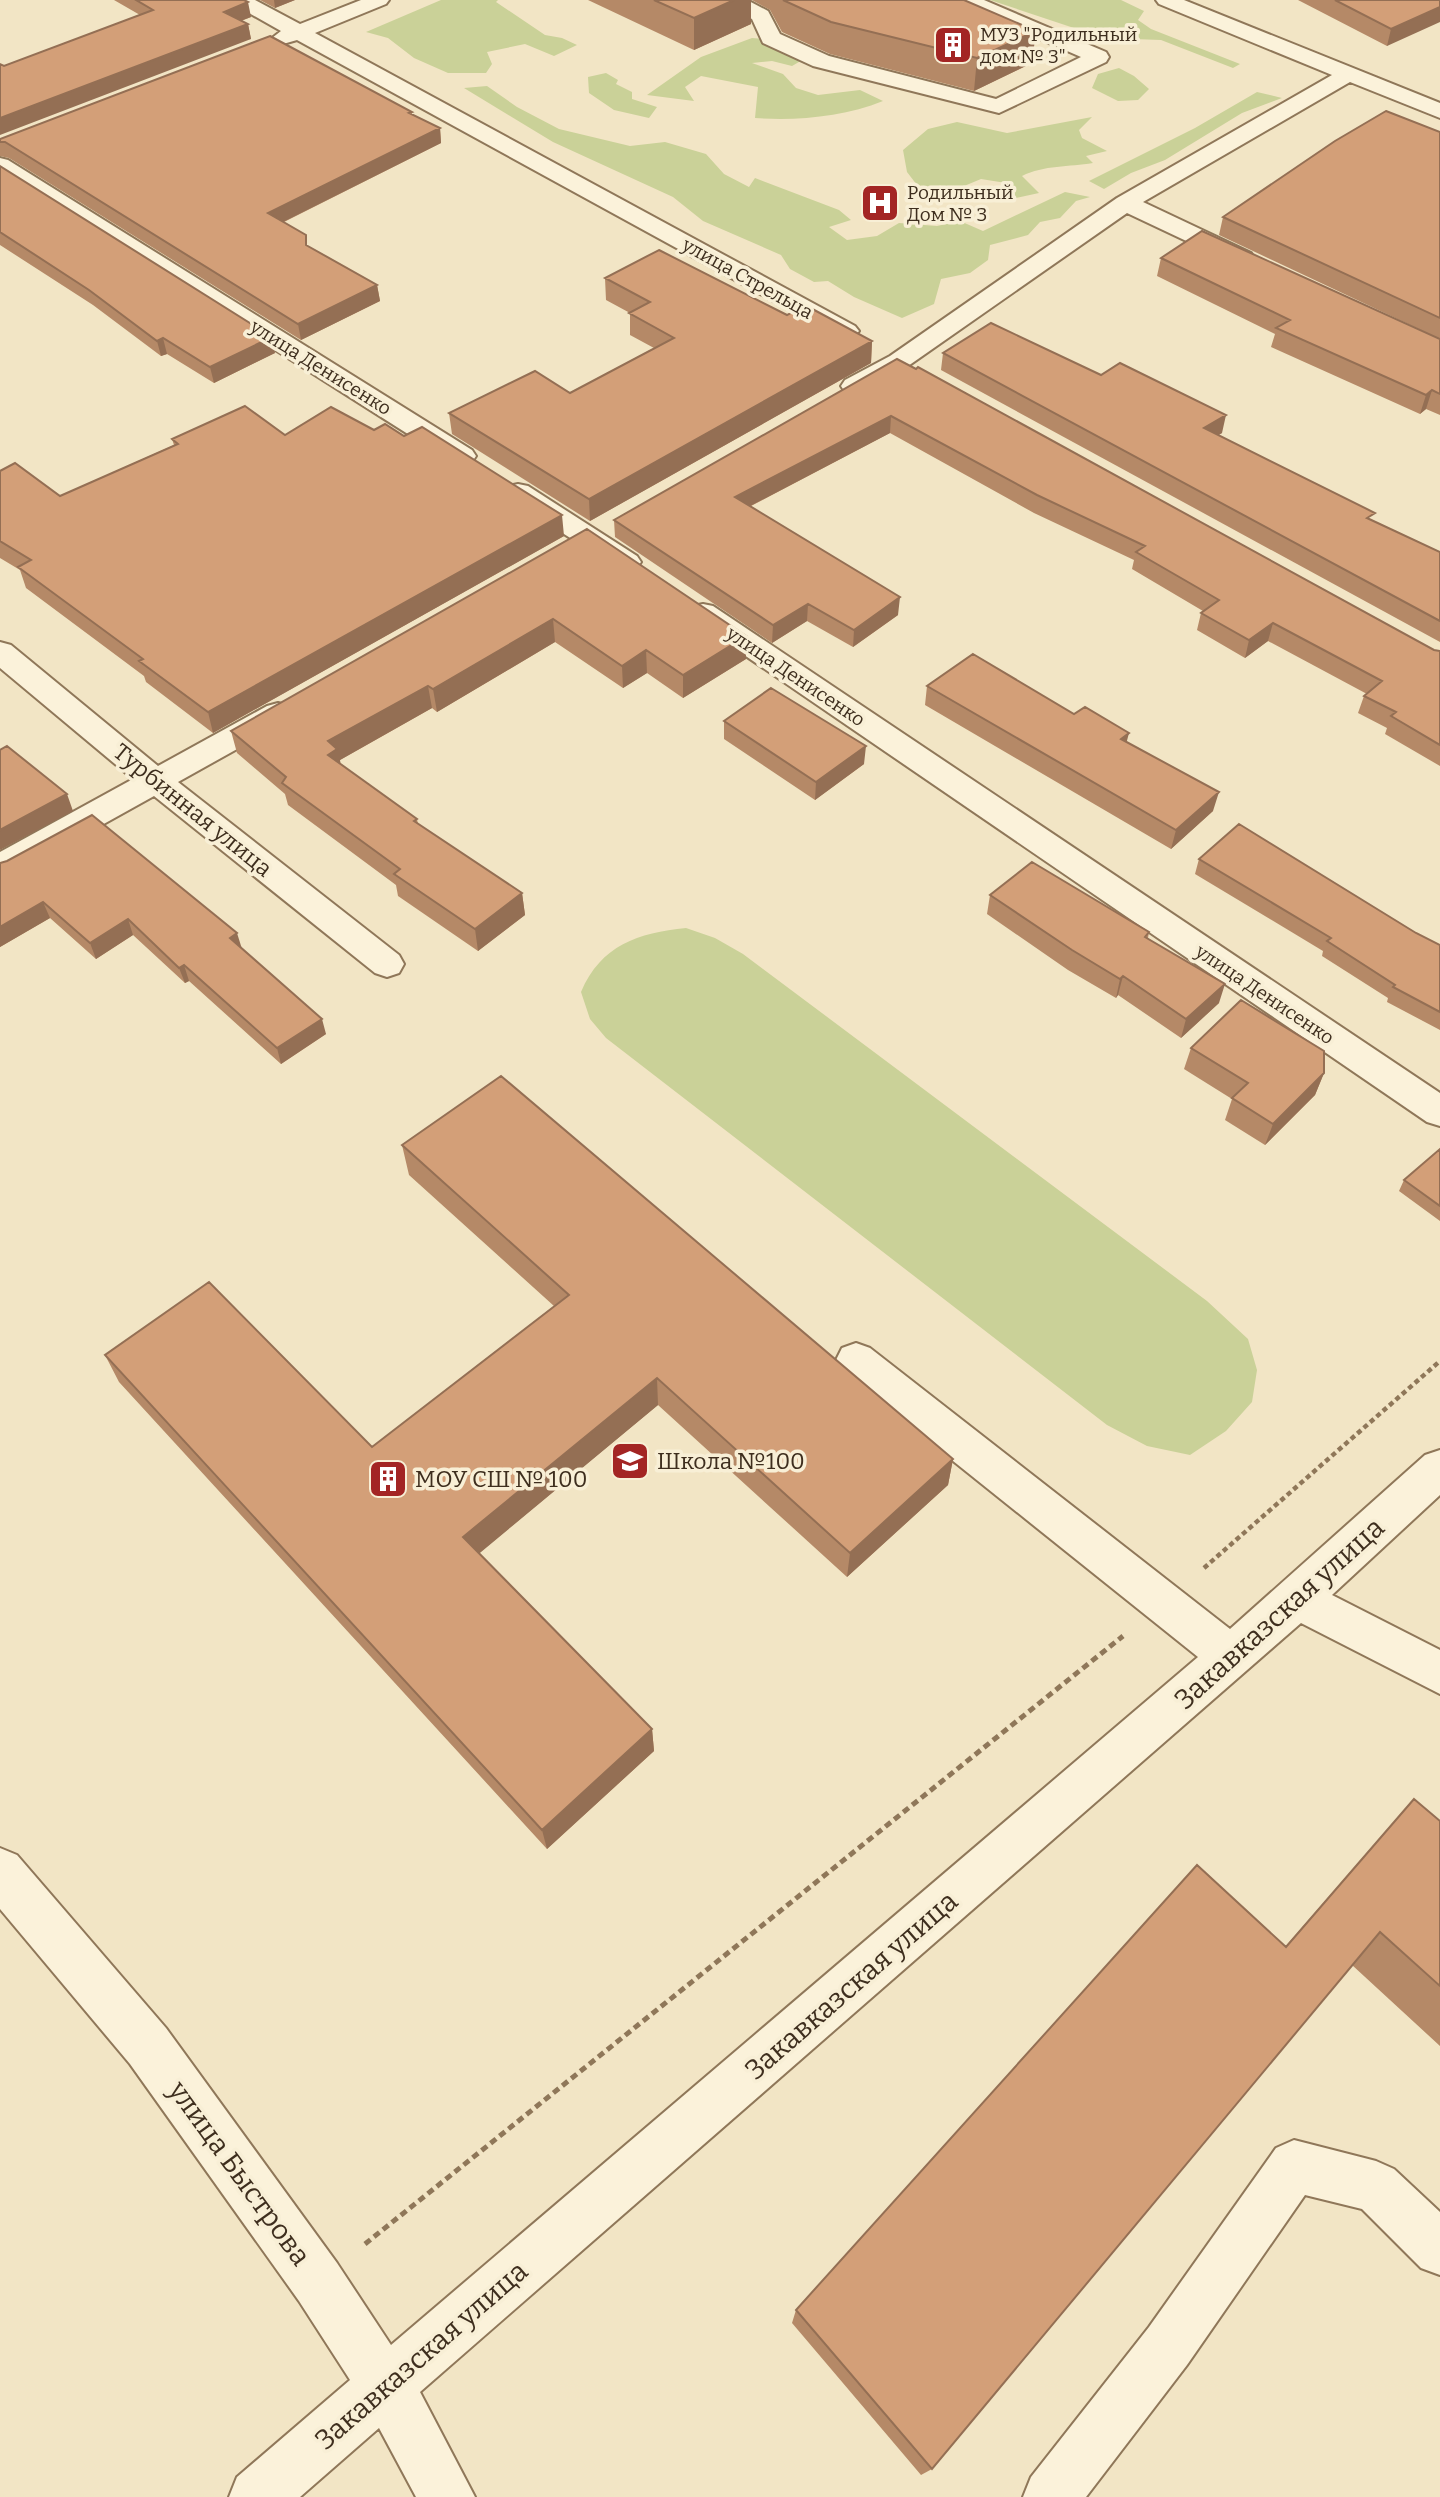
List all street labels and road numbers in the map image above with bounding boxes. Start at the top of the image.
street label: улица Стрельца [678,233,818,324]
street label: улица Денисенко [245,314,396,420]
street label: улица Денисенко [721,621,869,731]
street label: Турбинная улица [108,737,278,883]
street label: улица Денисенко [1190,939,1338,1049]
street label: Закавказская улица [1168,1511,1391,1716]
street label: Закавказская улица [738,1884,964,2087]
street label: улица Быстрова [161,2074,317,2272]
street label: Закавказская улица [308,2254,534,2457]

